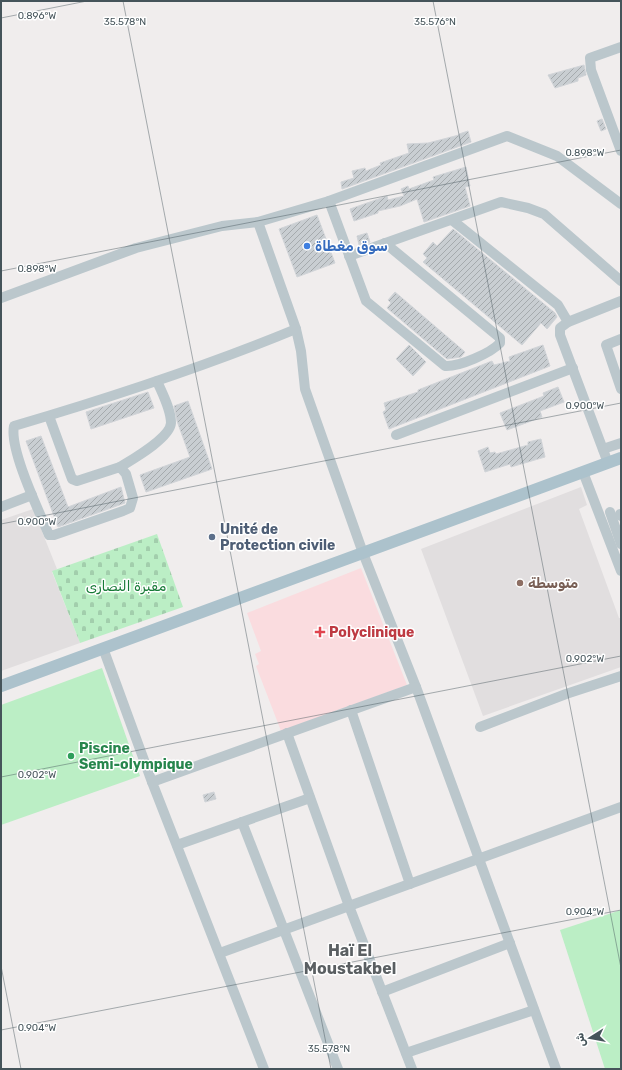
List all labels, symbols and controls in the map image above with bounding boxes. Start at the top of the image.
text: 0.896°W [18,10,56,22]
text: 35.578°N [104,16,146,28]
text: 35.576°N [414,16,456,28]
text: 0.898°W [565,147,605,159]
place label: سوق مغطاة [315,238,388,255]
marker: سوق مغطاة [302,241,312,251]
text: 0.898°W [17,263,57,275]
text: 0.900°W [566,400,604,412]
text: 0.900°W [18,516,56,528]
place label: Unité de Protection civile [220,521,335,554]
marker: Unité de Protection civile [207,532,217,542]
place label: متوسطة [528,575,578,592]
park label: مقبرة النصارى [86,578,167,595]
marker: متوسطة [515,578,525,588]
place label: Polyclinique [329,624,414,641]
marker: Polyclinique [314,626,326,638]
text: 0.902°W [566,653,604,665]
place label: Piscine Semi-olympique [79,740,193,773]
marker: Piscine Semi-olympique [66,751,76,761]
text: 0.902°W [18,769,56,781]
text: 0.904°W [566,906,604,918]
district label: Haï El Moustakbel [304,941,396,978]
north arrow [570,1018,610,1058]
text: 0.904°W [18,1022,56,1034]
text: ش [573,1032,588,1048]
text: 35.578°N [308,1043,350,1055]

